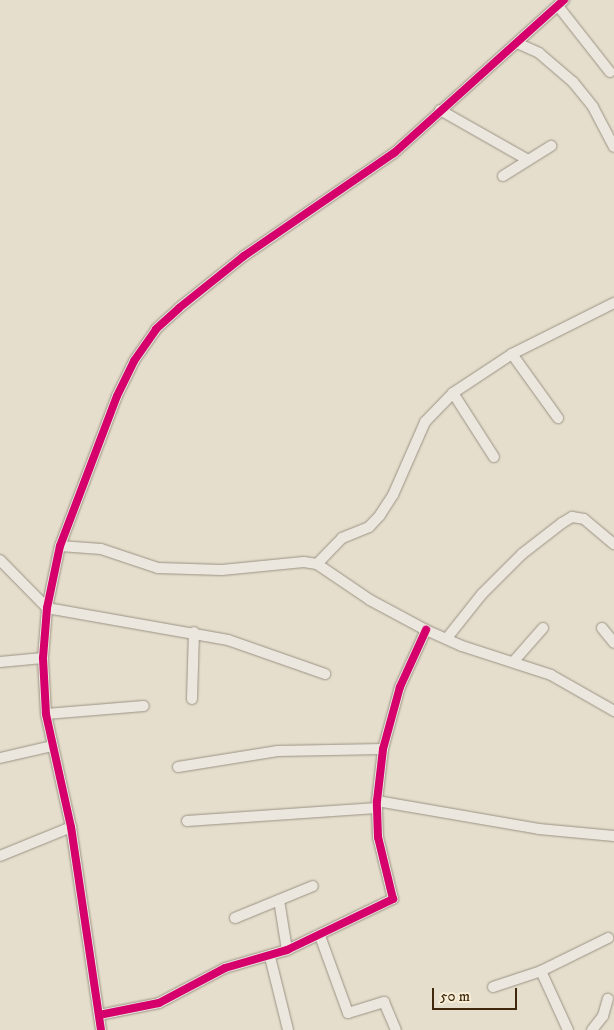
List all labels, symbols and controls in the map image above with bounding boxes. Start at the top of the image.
scale bar [434,978,519,1010]
text: 50 m [440,987,470,1006]

